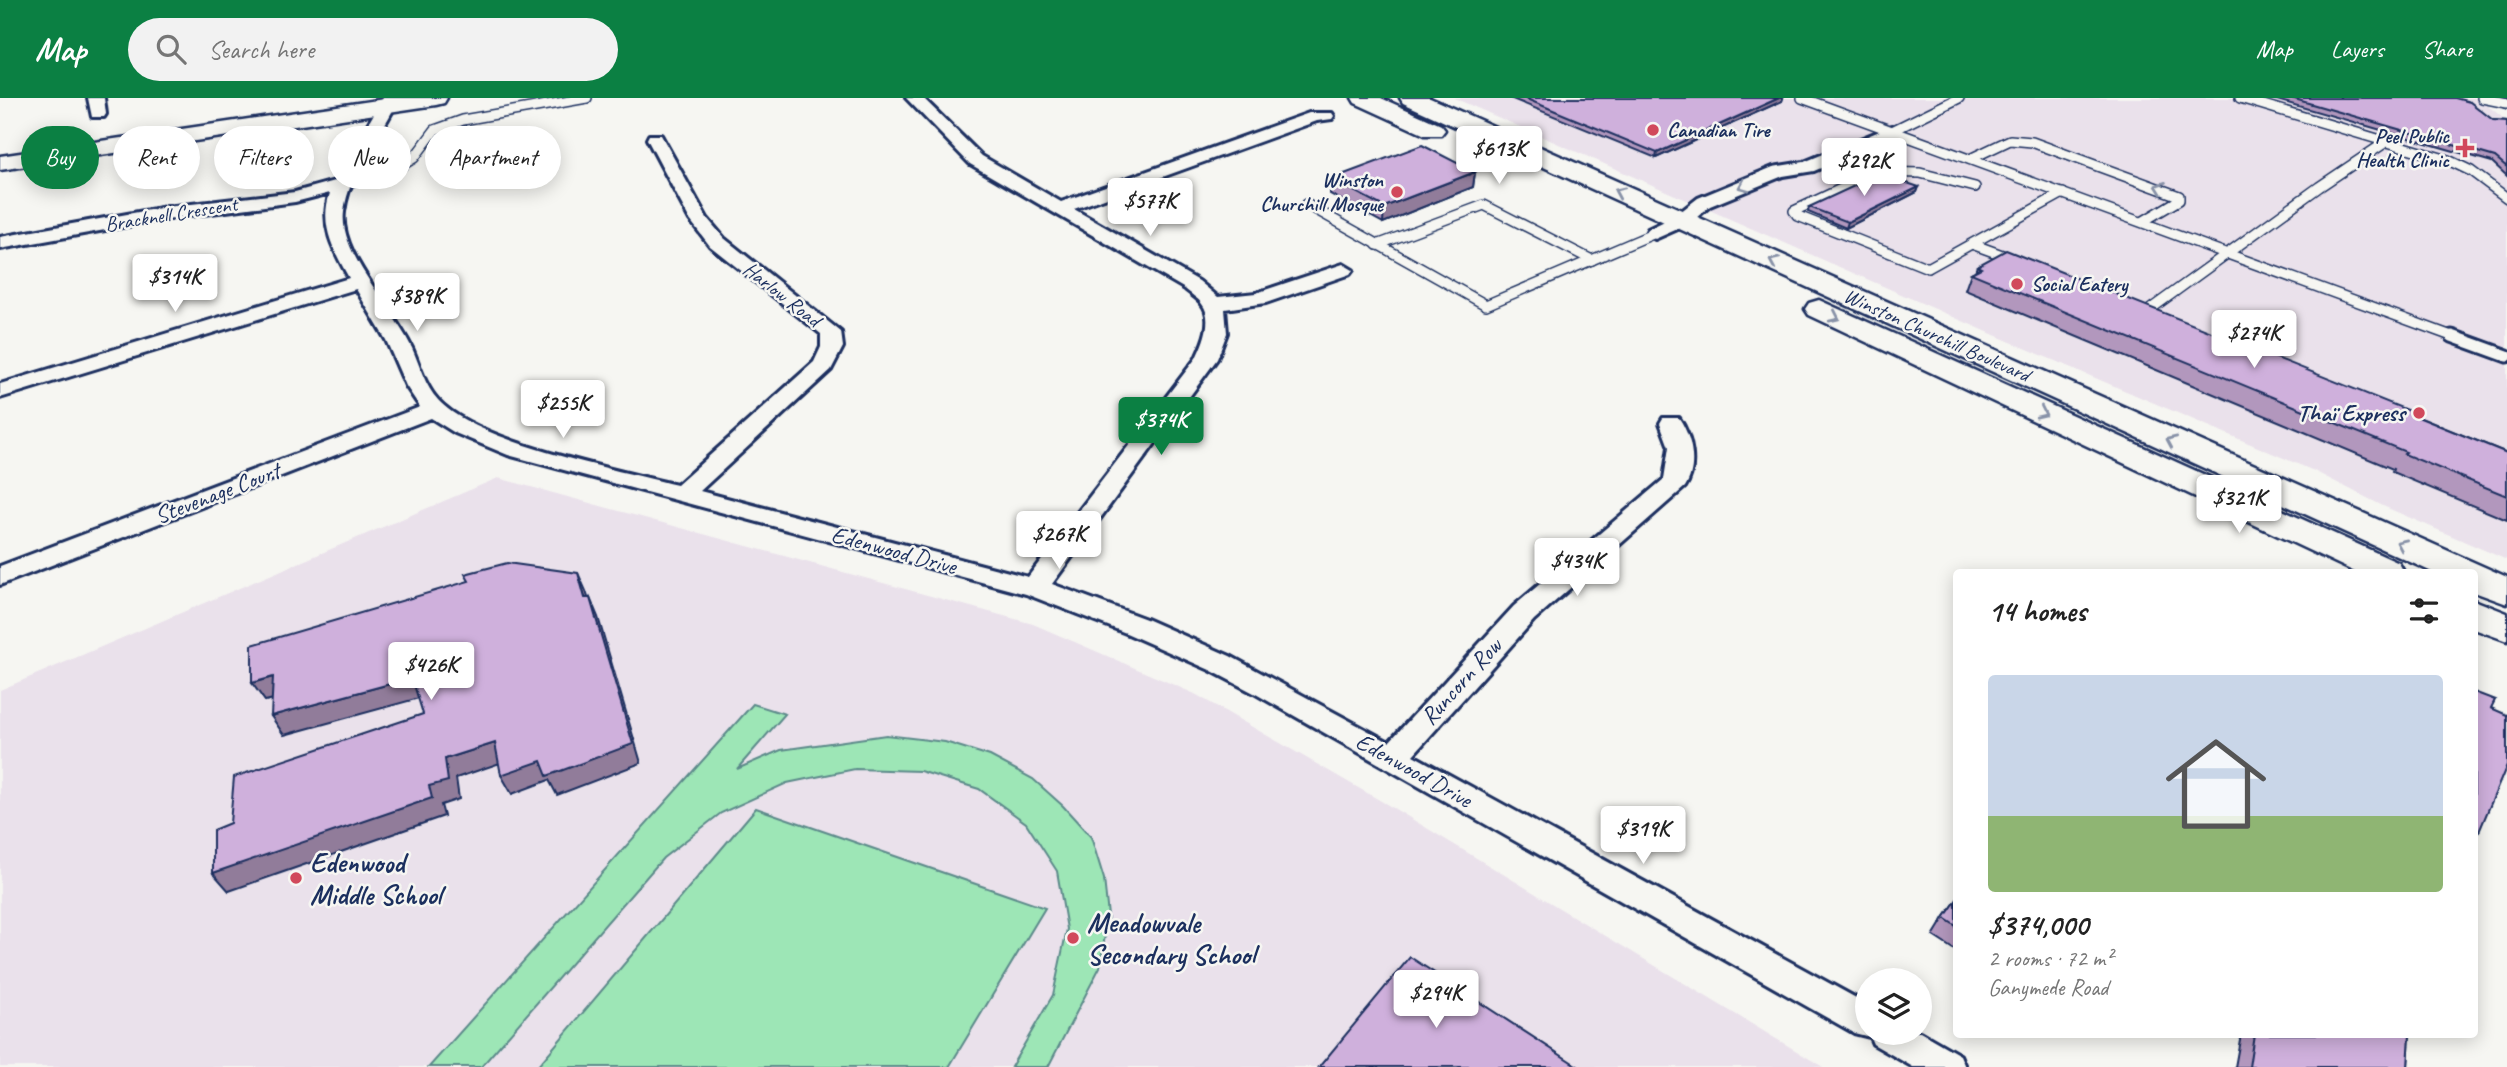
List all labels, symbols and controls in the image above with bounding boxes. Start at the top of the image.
search box [128,18,618,81]
text: Map [35,28,86,70]
icon: search [152,30,190,68]
text: Search here [208,33,314,66]
text: Map [2256,34,2293,64]
text: Layers [2331,34,2384,64]
text: Share [2422,34,2472,64]
place label: Canadian Tire [1667,117,1772,143]
marker: Canadian Tire [1645,122,1661,138]
place label: Peel Public Health Clinic [2356,123,2450,173]
chip: Buy [21,126,99,189]
chip: Rent [113,126,200,189]
chip: Filters [214,126,314,189]
chip: New [328,126,411,189]
chip: Apartment [425,126,561,189]
pin: $613K [1450,126,1548,186]
text: $613K [1472,134,1526,163]
marker: Peel Public Health Clinic [2455,138,2475,158]
pin: $292K [1815,139,1913,198]
text: $292K [1838,146,1890,175]
place label: Winston Churchill Mosque [1260,167,1385,217]
one-way arrow [1738,177,1750,191]
pin: $577K [1101,178,1199,238]
one-way arrow [2154,181,2166,195]
marker: Winston Churchill Mosque [1389,184,1405,200]
text: $577K [1124,186,1176,215]
one-way arrow [1614,186,1627,200]
street label: Bracknell Crescent [103,190,241,237]
pin: $314K [126,254,224,314]
street label: Harlow Road [738,256,829,335]
one-way arrow [1768,256,1781,270]
text: $314K [148,262,202,291]
place label: Social Eatery [2031,271,2129,298]
pin: $389K [368,274,466,333]
marker: Social Eatery [2009,276,2025,292]
text: $389K [391,281,443,310]
street label: Winston Churchill Boulevard [1840,282,2037,389]
one-way arrow [1828,309,1840,323]
pin: $274K [2205,310,2303,370]
text: $274K [2228,318,2281,347]
pin: $255K [514,380,612,440]
text: $255K [537,388,589,417]
pin: $374K [1112,398,1210,457]
place label: Thaï Express [2297,398,2408,428]
text: $374K [1135,405,1188,434]
one-way arrow [2035,405,2047,419]
marker: Thaï Express [2411,405,2427,421]
one-way arrow [2166,435,2178,449]
street label: Stevenage Court [150,454,287,531]
pin: $321K [2190,476,2288,535]
text: $321K [2212,483,2266,512]
pin: $267K [1010,512,1108,571]
street label: Edenwood Drive [828,519,962,582]
text: $267K [1032,519,1086,548]
pin: $434K [1528,538,1626,598]
one-way arrow [2396,538,2408,552]
text: $434K [1550,546,1604,575]
text: 14 homes [1988,592,2086,630]
icon: filters [2405,592,2443,630]
street label: Runcorn Row [1414,630,1509,731]
pin: $426K [382,642,480,702]
text: $426K [404,650,458,679]
icon: home [2153,721,2279,847]
street label: Edenwood Drive [1351,726,1479,815]
pin: $319K [1594,806,1692,866]
text: $319K [1617,814,1669,843]
place label: Edenwood Middle School [310,845,447,912]
marker: Edenwood Middle School [288,870,304,886]
place label: Meadowvale Secondary School [1087,905,1260,973]
text: $374,000 [1988,906,2088,944]
marker: Meadowvale Secondary School [1065,930,1081,946]
text: 2 rooms · 72 m² [1988,944,2112,973]
map controls [1855,968,1932,1045]
button: layers [1855,968,1932,1045]
pin: $294K [1387,970,1485,1030]
text: Ganymede Road [1988,973,2108,1002]
text: $294K [1410,978,1462,1007]

